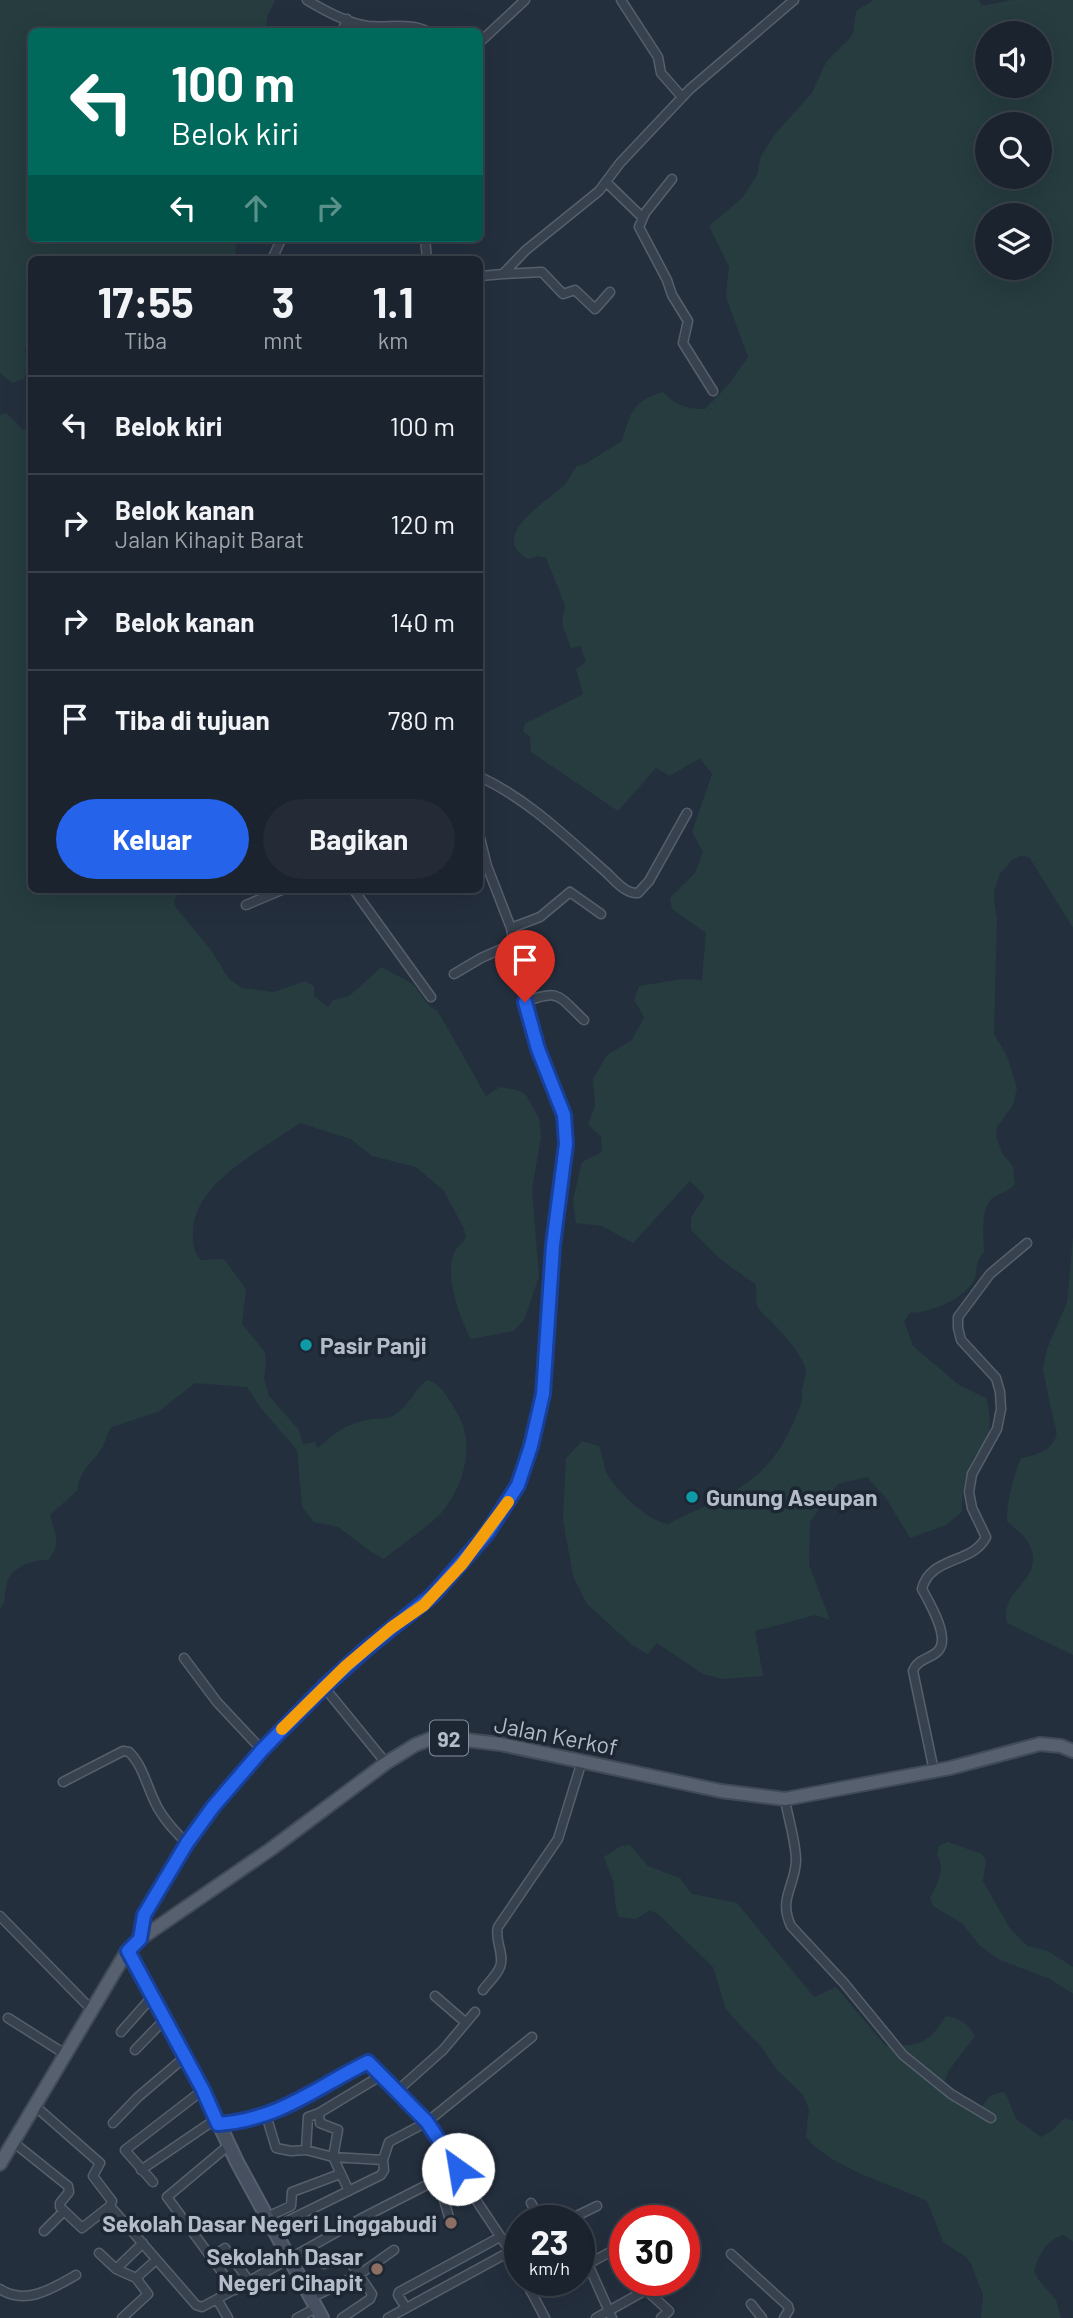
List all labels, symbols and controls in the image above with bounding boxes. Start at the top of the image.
map controls [975,21,1052,280]
button: sound [975,21,1052,98]
text: 100 m [171,53,295,112]
icon: left [56,56,147,147]
button: search [975,112,1052,189]
text: Belok kiri [171,113,299,151]
icon: left [164,189,202,227]
icon: ahead [237,189,275,227]
icon: right [310,189,348,227]
button: layers [975,203,1052,280]
text: 17:55 [97,276,194,326]
text: 3 [272,276,294,326]
text: 1.1 [372,276,414,326]
text: Tiba [124,326,167,354]
text: mnt [263,326,303,354]
text: km [378,326,408,354]
icon: left [56,406,94,444]
text: Belok kiri [115,410,222,441]
text: 100 m [390,410,455,441]
text: Belok kanan [115,494,254,525]
icon: right [56,504,94,542]
text: 120 m [391,508,455,539]
text: Jalan Kihapit Barat [115,525,304,553]
icon: right [56,602,94,640]
text: Belok kanan [115,606,254,637]
text: 140 m [390,606,455,637]
icon: arrive [56,700,94,738]
text: Tiba di tujuan [115,704,270,735]
text: 780 m [388,704,455,735]
button: Keluar [56,799,249,879]
button: Bagikan [263,799,455,879]
pin [495,930,555,1002]
icon: arrive [506,941,544,979]
place label: Pasir Panji [320,1331,427,1359]
marker: Pasir Panji [298,1337,314,1353]
place label: Gunung Aseupan [706,1483,878,1511]
marker: Gunung Aseupan [684,1489,700,1505]
street label: Jalan Kerkof [492,1709,620,1761]
road number: 92 [430,1720,468,1756]
position arrow [421,2132,495,2206]
speed limit sign: 30 [609,2205,700,2296]
place label: Sekolah Dasar Negeri Linggabudi [102,2209,437,2237]
marker: Sekolah Dasar Negeri Linggabudi [443,2215,459,2231]
text: 23 [530,2220,569,2262]
place label: Sekolahh Dasar Negeri Cihapit [206,2242,363,2296]
text: km/h [529,2257,570,2279]
marker: Sekolahh Dasar Negeri Cihapit [369,2261,385,2277]

